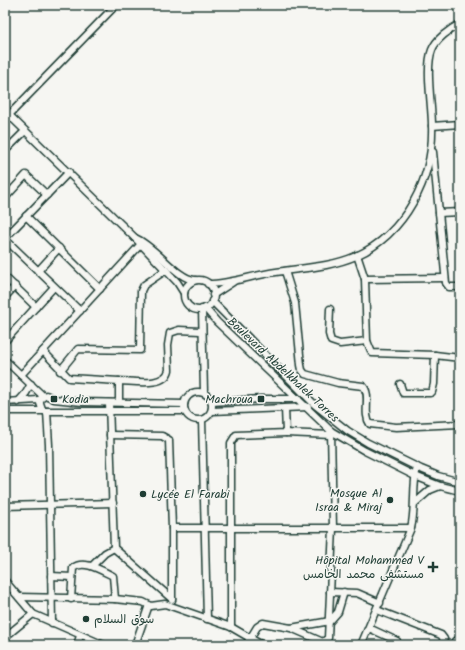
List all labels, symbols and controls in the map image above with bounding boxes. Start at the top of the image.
street label: Boulevard Abdelkhalek Torres [223,313,343,427]
place label: Kodia [62,390,89,409]
place label: Machroua [205,390,253,409]
marker: Kodia [49,394,59,404]
marker: Machroua [256,394,266,404]
place label: Mosque Al Israa & Miraj [315,484,383,517]
place label: Lycée El Farabi [151,485,231,504]
marker: Lycée El Farabi [138,489,148,499]
marker: Mosque Al Israa & Miraj [385,495,395,505]
place label: Hôpital Mohammed V مستشفى محمد الخامس [303,551,426,584]
marker: Hôpital Mohammed V مستشفى محمد الخامس [427,561,439,573]
place label: سوق السلام [94,610,154,629]
marker: سوق السلام [81,614,91,624]

